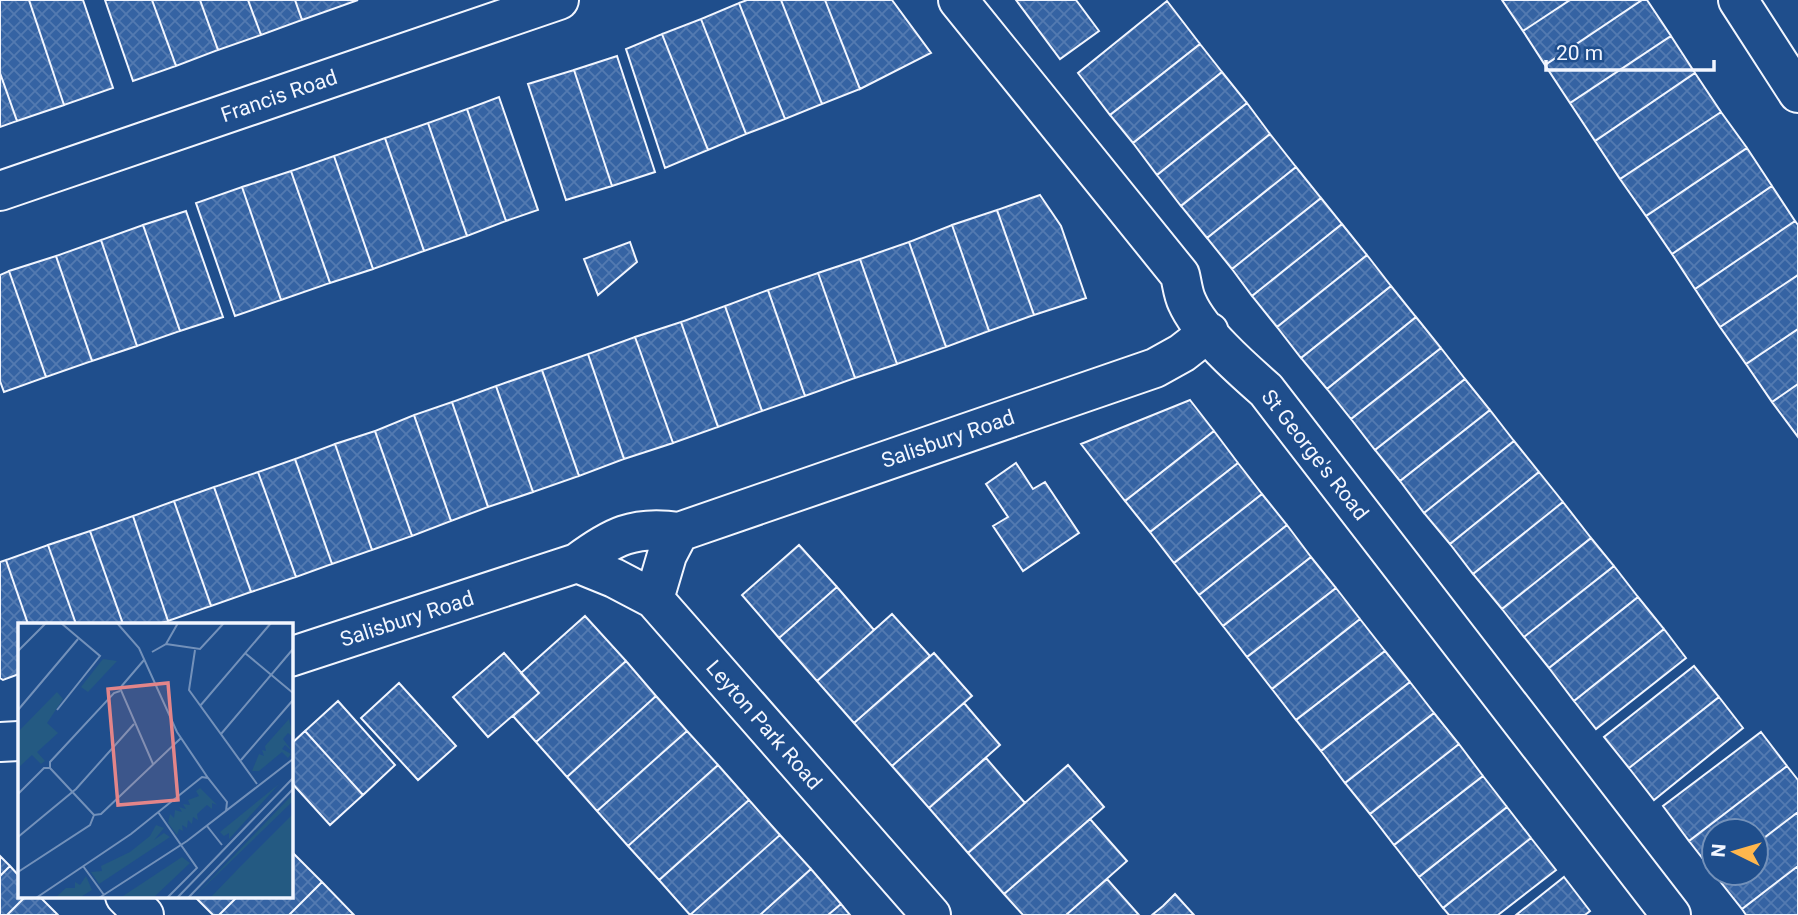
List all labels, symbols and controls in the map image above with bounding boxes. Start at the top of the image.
scale bar [1546,28,1714,72]
text: 20 m [1556,41,1603,65]
street label: Francis Road [218,65,340,127]
street label: St George's Road [1257,385,1373,525]
street label: Salisbury Road [878,405,1018,473]
street label: Salisbury Road [337,586,477,652]
inset map [18,623,292,898]
street label: Leyton Park Road [701,655,827,795]
north arrow [1700,817,1770,887]
text: N [1707,843,1731,858]

